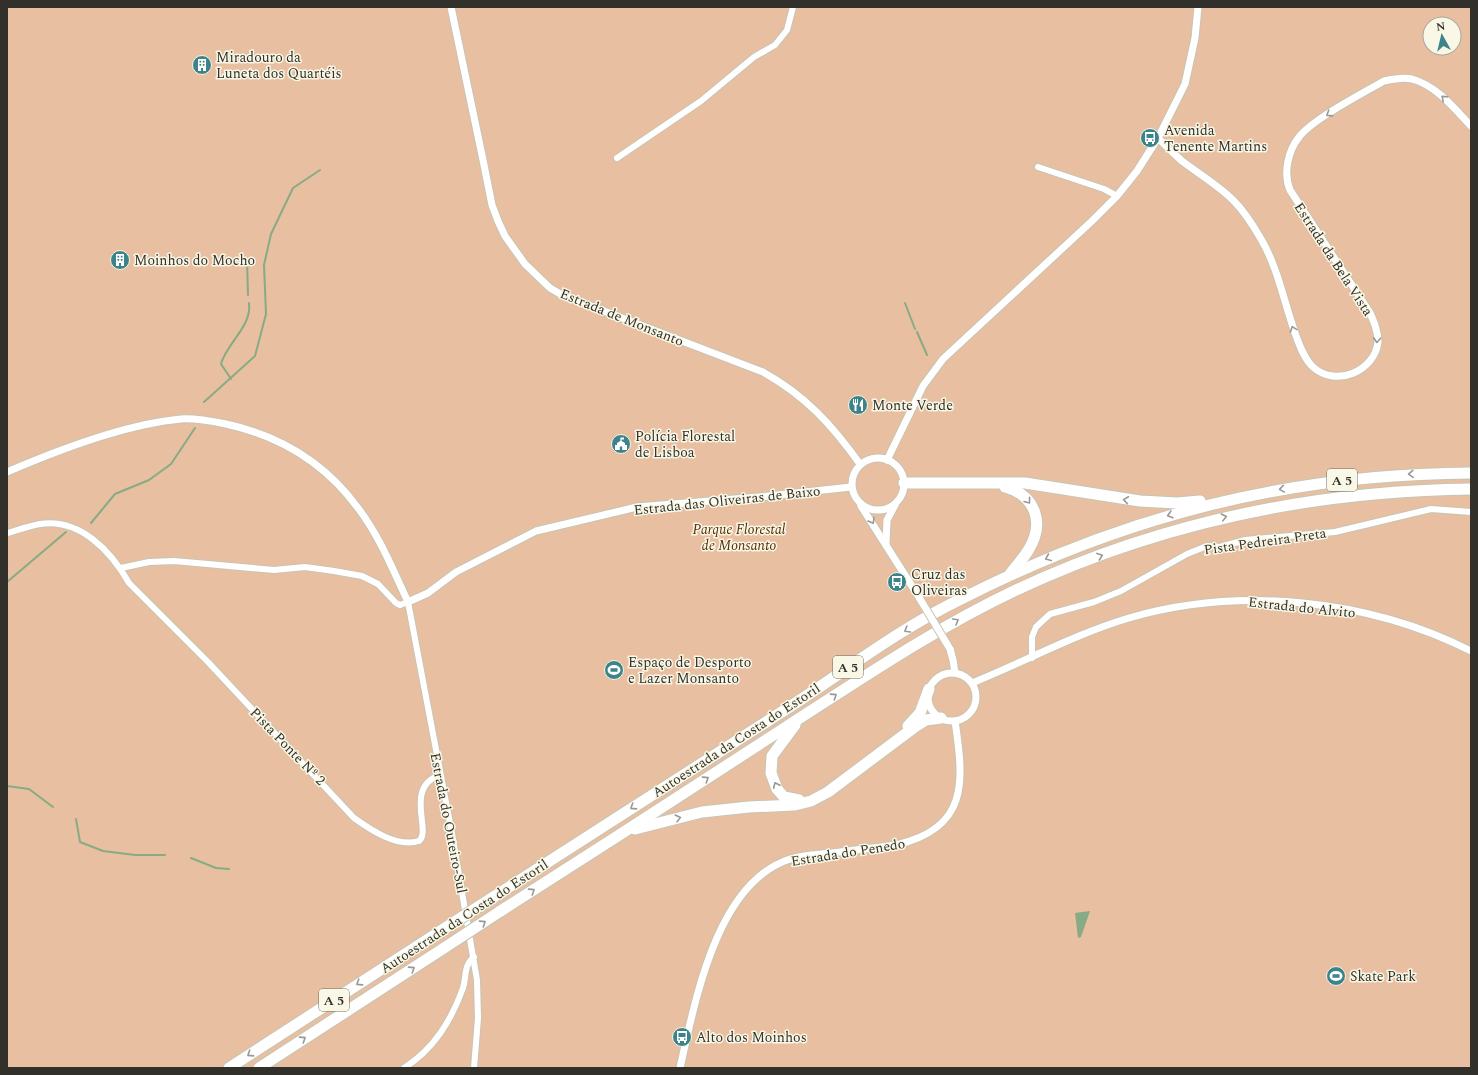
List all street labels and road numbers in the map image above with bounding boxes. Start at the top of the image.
street label: Estrada da Bela Vista [1289,198,1378,320]
street label: Estrada de Monsanto [557,283,687,352]
road number: A 5 [1327,469,1357,491]
street label: Estrada das Oliveiras de Baixo [633,480,822,521]
street label: Pista Pedreira Preta [1202,522,1328,560]
street label: Estrada do Alvito [1247,591,1357,624]
road number: A 5 [833,656,863,678]
street label: Autoestrada da Costa do Estoril [648,678,825,803]
street label: Pista Ponte Nº 2 [245,703,330,790]
street label: Estrada do Outeiro-Sul [425,751,472,895]
street label: Estrada do Penedo [789,833,907,872]
street label: Autoestrada da Costa do Estoril [376,854,553,979]
road number: A 5 [319,989,349,1011]

